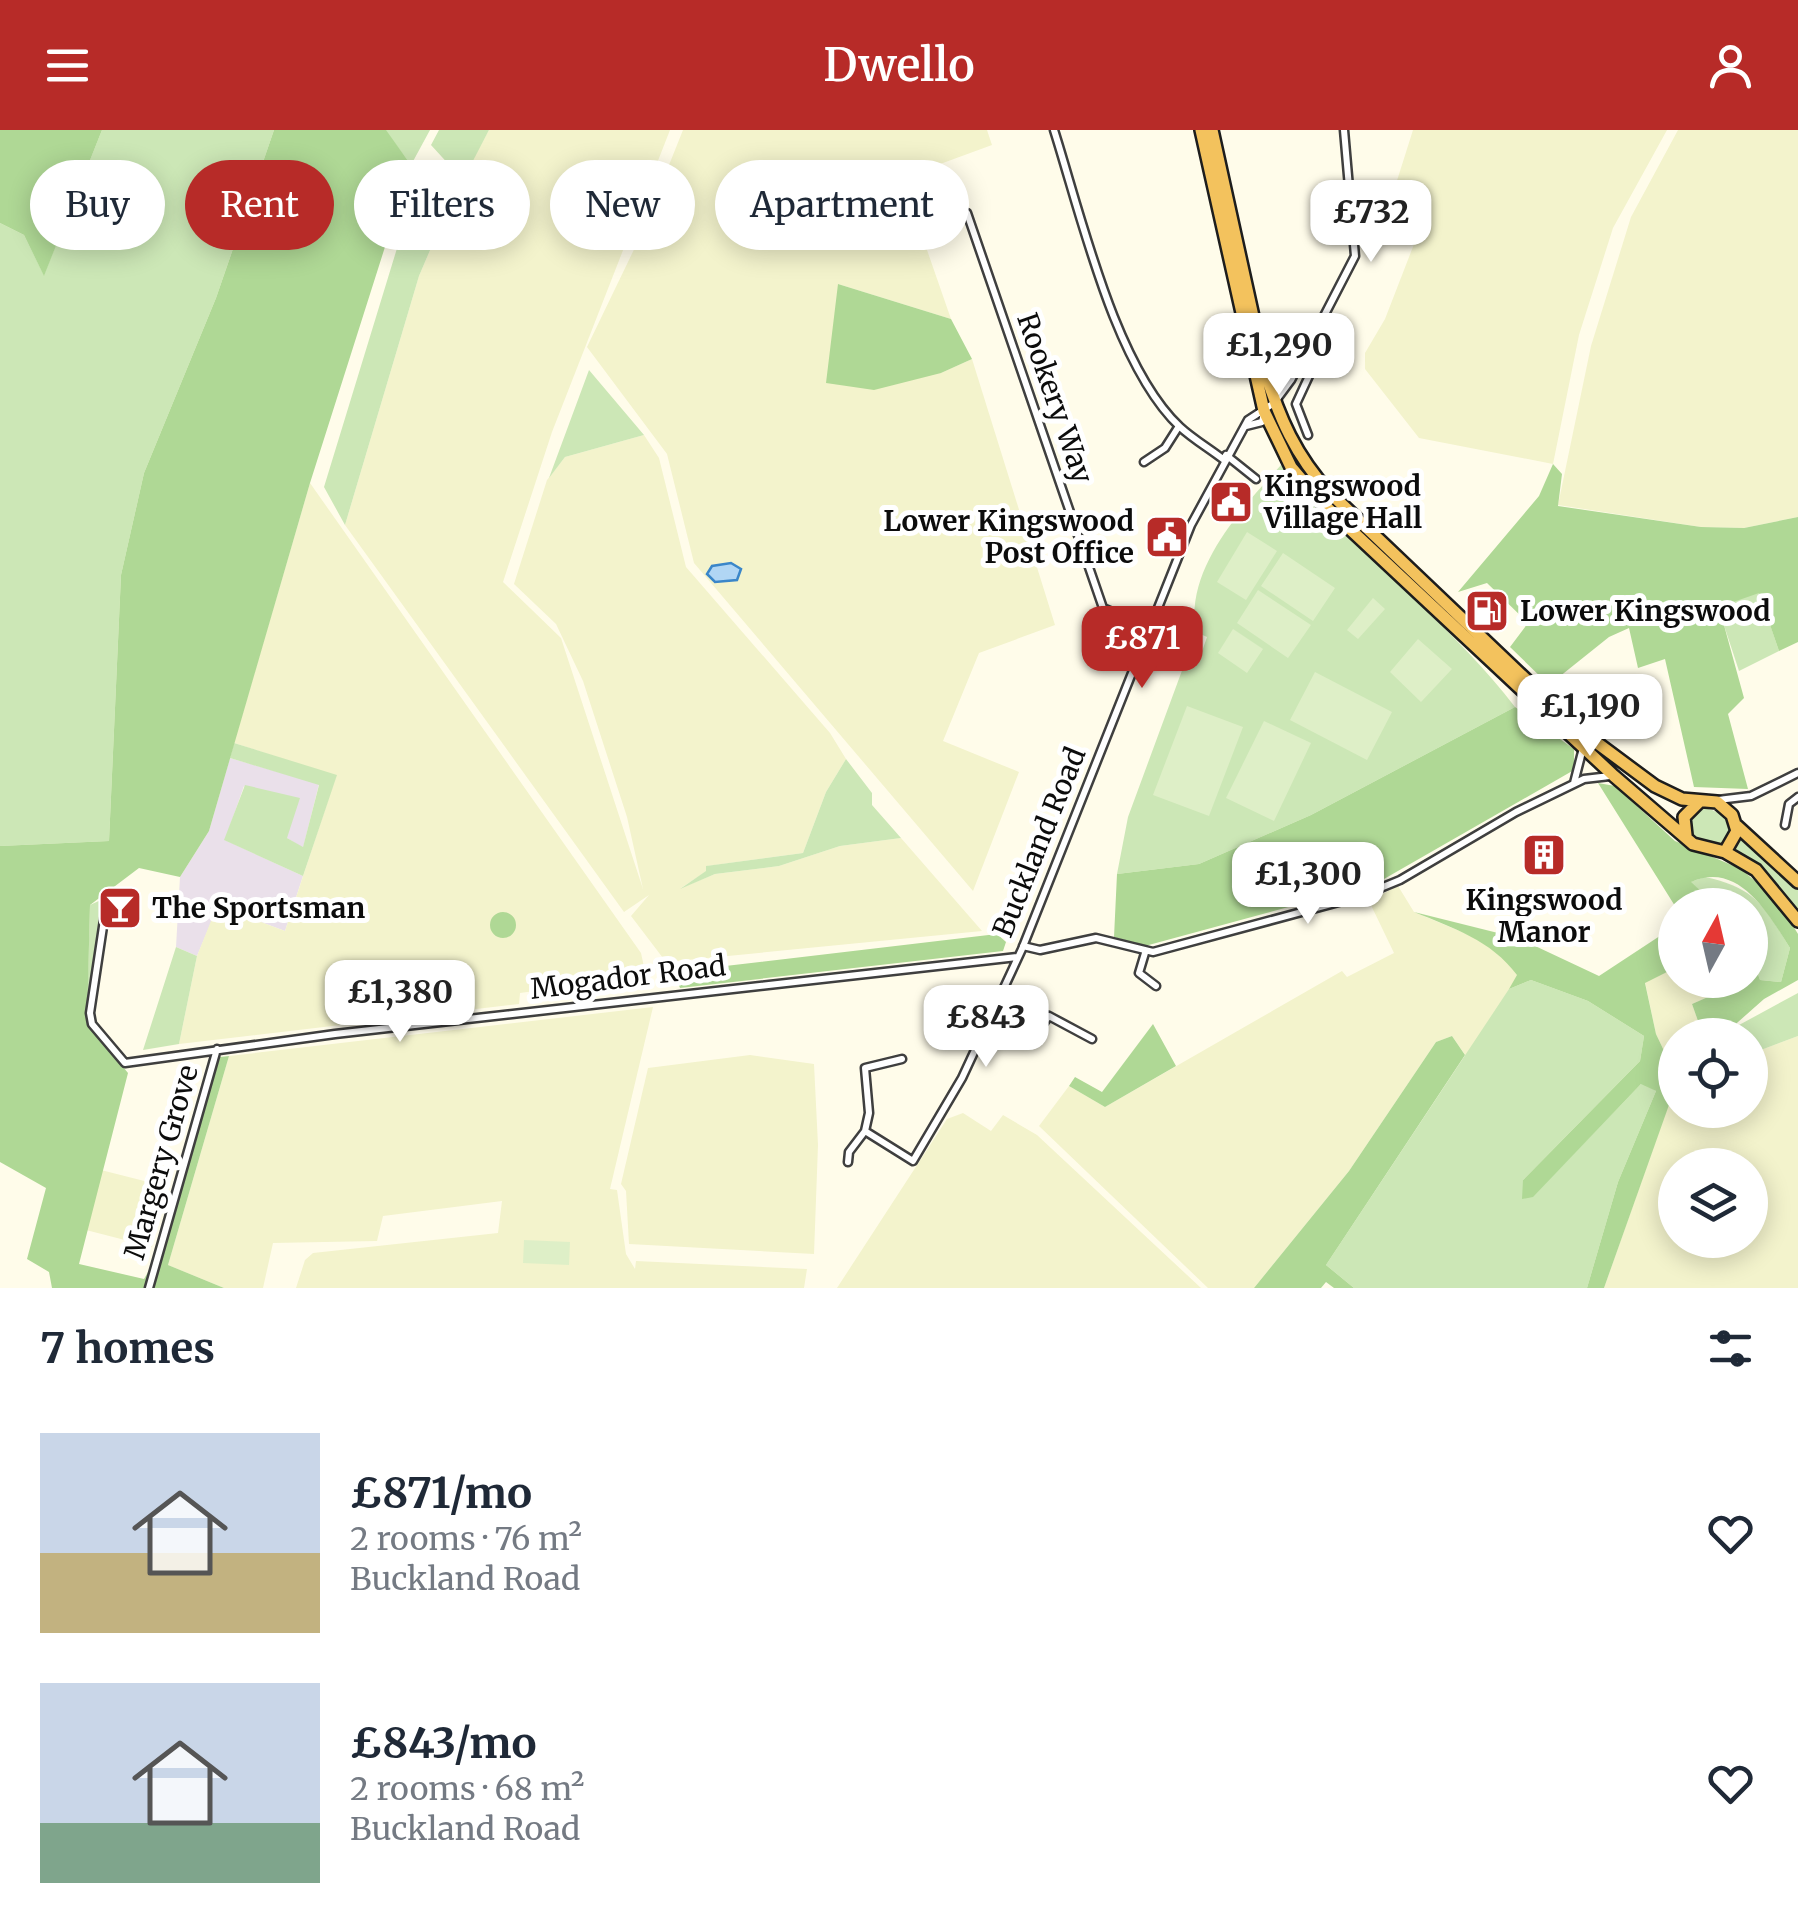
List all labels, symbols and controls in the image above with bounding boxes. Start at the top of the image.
text: Dwello [823,37,975,93]
icon: menu [40,38,95,93]
icon: person [1703,38,1758,93]
chip: Buy [30,160,165,250]
chip: Rent [185,160,334,250]
chip: Filters [354,160,530,250]
chip: New [550,160,695,250]
chip: Apartment [715,160,969,250]
pin: £732 [1312,180,1430,265]
text: £732 [1332,192,1410,232]
street label: Rookery Way [1009,308,1101,488]
pin: £1,290 [1198,313,1360,398]
text: £1,290 [1225,325,1333,365]
place label: Kingswood Village Hall [1263,468,1422,536]
public building icon: Kingswood Village Hall [1208,479,1254,525]
place label: Lower Kingswood Post Office [883,503,1134,571]
public building icon: Lower Kingswood Post Office [1144,514,1190,560]
fuel station icon: Lower Kingswood [1464,588,1510,634]
place label: Lower Kingswood [1520,593,1771,629]
pin: £871 [1083,606,1201,691]
text: £871 [1104,618,1180,658]
pin: £1,190 [1509,674,1671,759]
text: £1,190 [1539,686,1641,726]
street label: Buckland Road [985,742,1093,942]
building icon: Kingswood Manor [1521,832,1567,878]
pin: £1,300 [1227,842,1389,927]
text: £1,300 [1254,854,1362,894]
place label: Kingswood Manor [1466,882,1623,950]
bar icon: The Sportsman [97,885,143,931]
north arrow [1658,888,1768,998]
map controls [1658,888,1768,1258]
place label: The Sportsman [152,890,365,926]
street label: Mogador Road [528,947,728,1007]
pin: £1,380 [319,960,481,1045]
text: £1,380 [347,972,453,1012]
pin: £843 [927,985,1045,1070]
text: £843 [946,997,1026,1037]
button: locate [1658,1018,1768,1128]
street label: Margery Grove [116,1061,206,1263]
button: layers [1658,1148,1768,1258]
icon: filters [1703,1321,1758,1376]
text: 7 homes [40,1322,215,1374]
text: £871/mo [350,1467,532,1519]
icon: home [120,1473,240,1593]
icon: heart [1703,1506,1758,1561]
text: 2 rooms · 76 m² [350,1519,582,1559]
text: Buckland Road [350,1559,580,1599]
text: £843/mo [350,1717,537,1769]
icon: home [120,1723,240,1843]
icon: heart [1703,1756,1758,1811]
text: 2 rooms · 68 m² [350,1769,584,1809]
text: Buckland Road [350,1809,580,1849]

